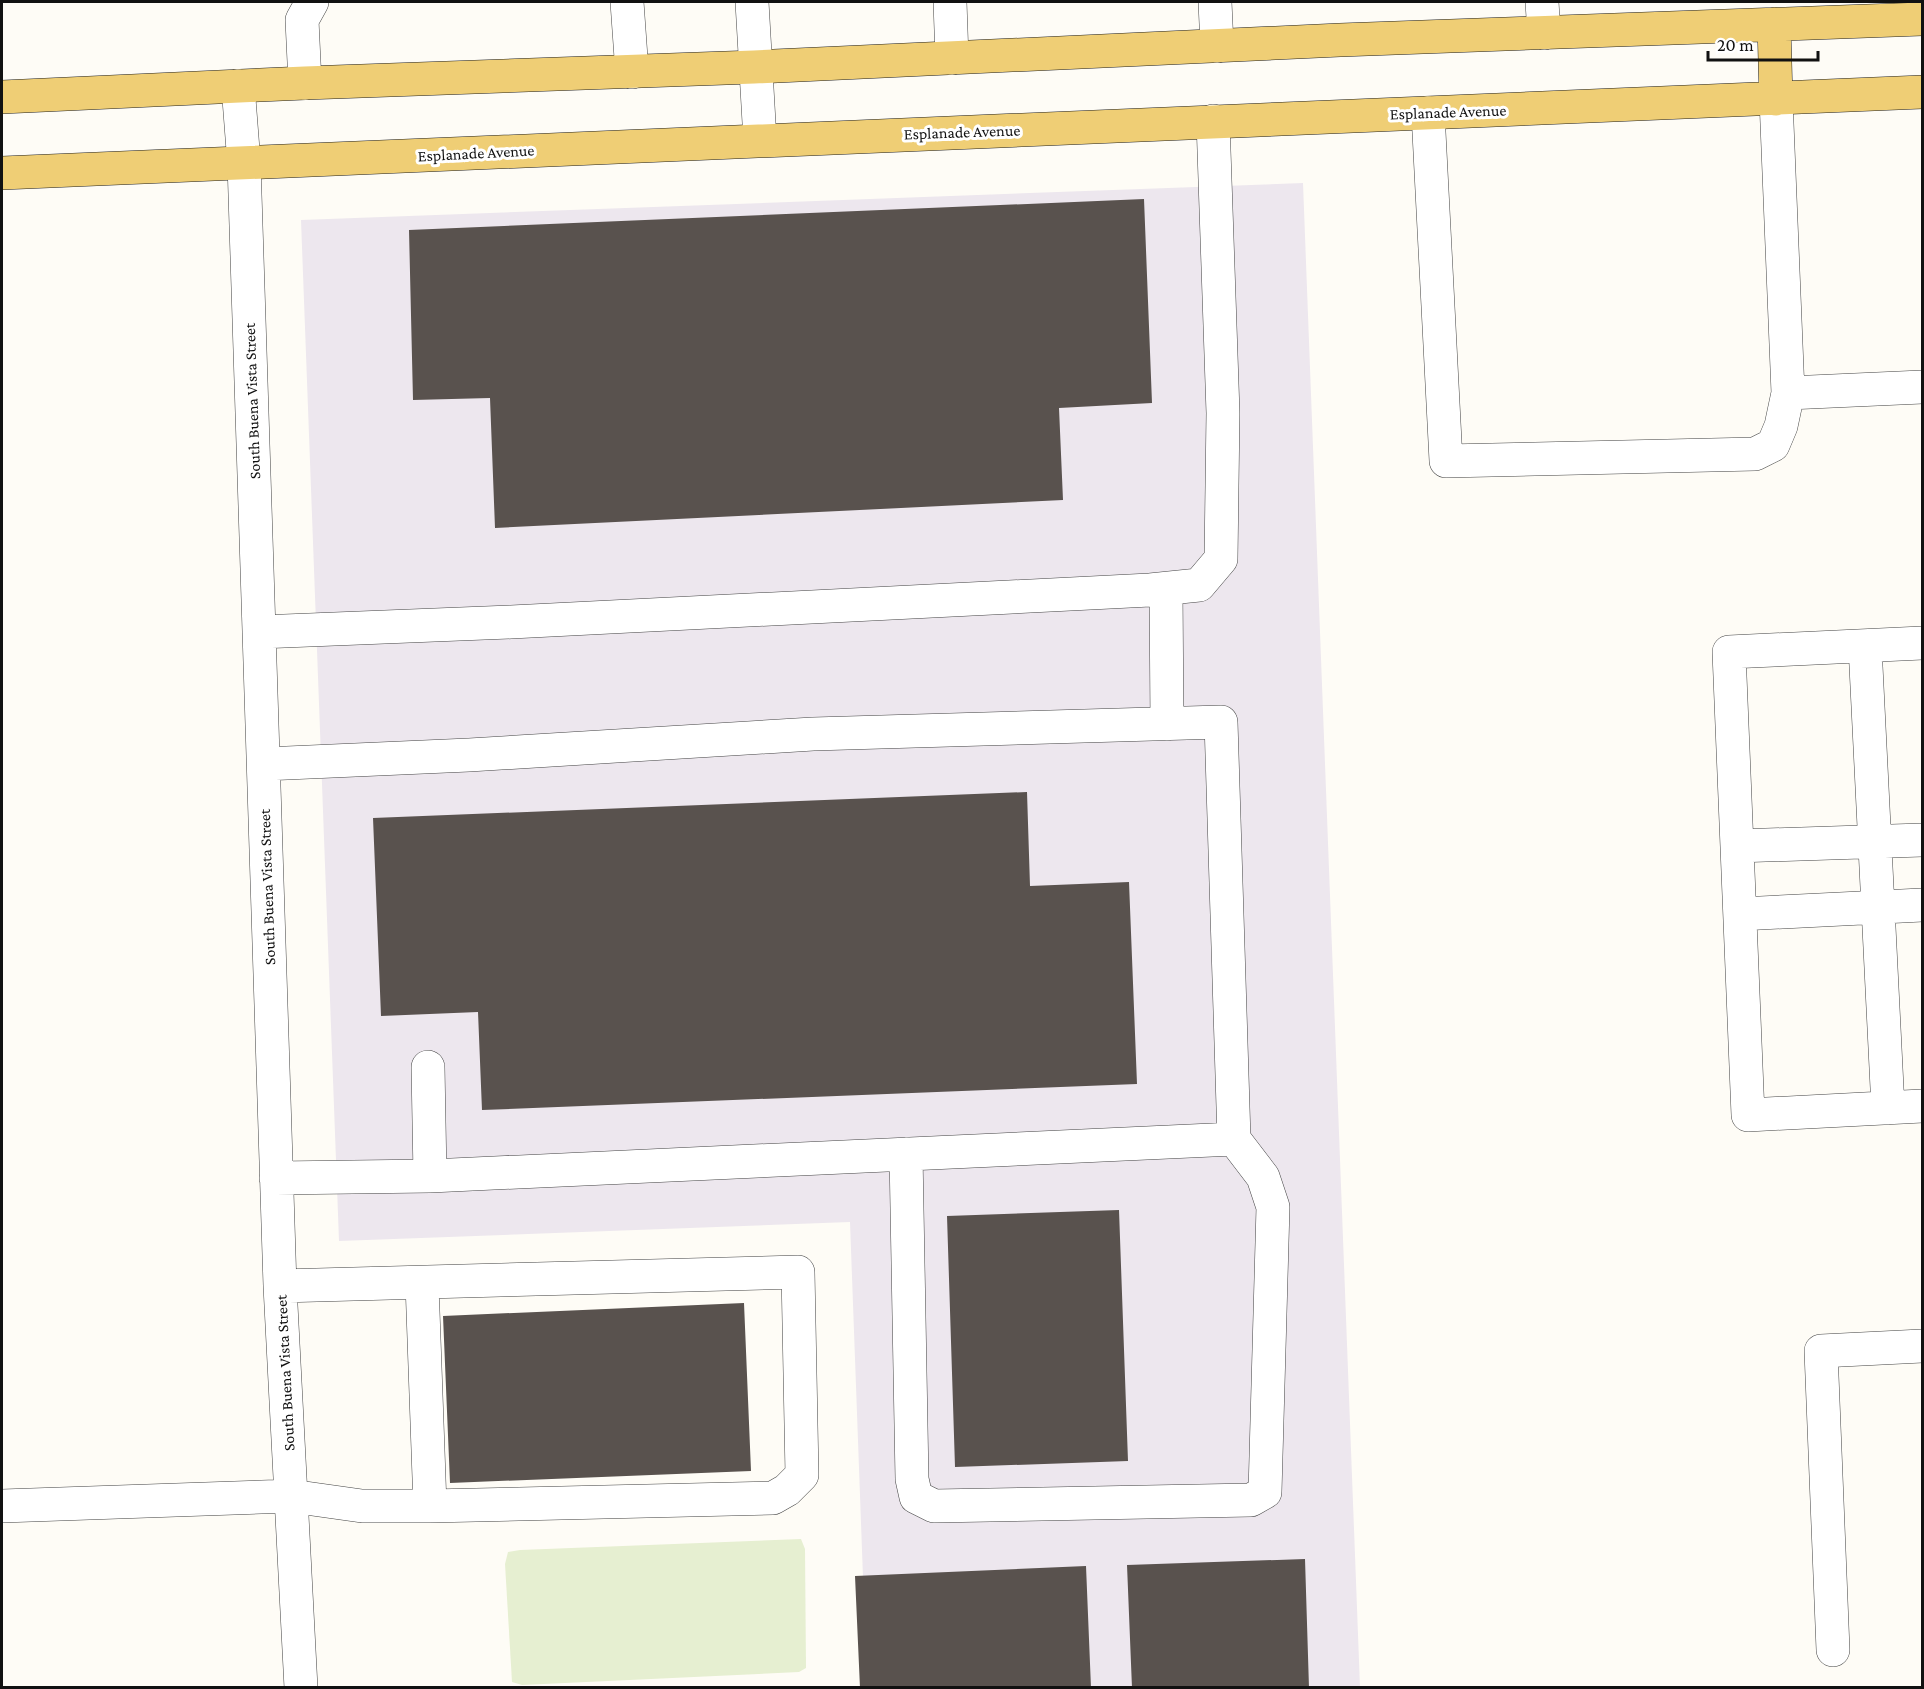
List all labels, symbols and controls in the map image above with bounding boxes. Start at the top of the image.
scale bar [1708,24,1818,62]
text: 20 m [1717,35,1754,55]
street label: Esplanade Avenue [1389,101,1507,124]
street label: Esplanade Avenue [903,121,1021,144]
street label: Esplanade Avenue [417,141,535,166]
street label: South Buena Vista Street [241,322,263,480]
street label: South Buena Vista Street [256,808,278,966]
street label: South Buena Vista Street [272,1294,298,1452]

